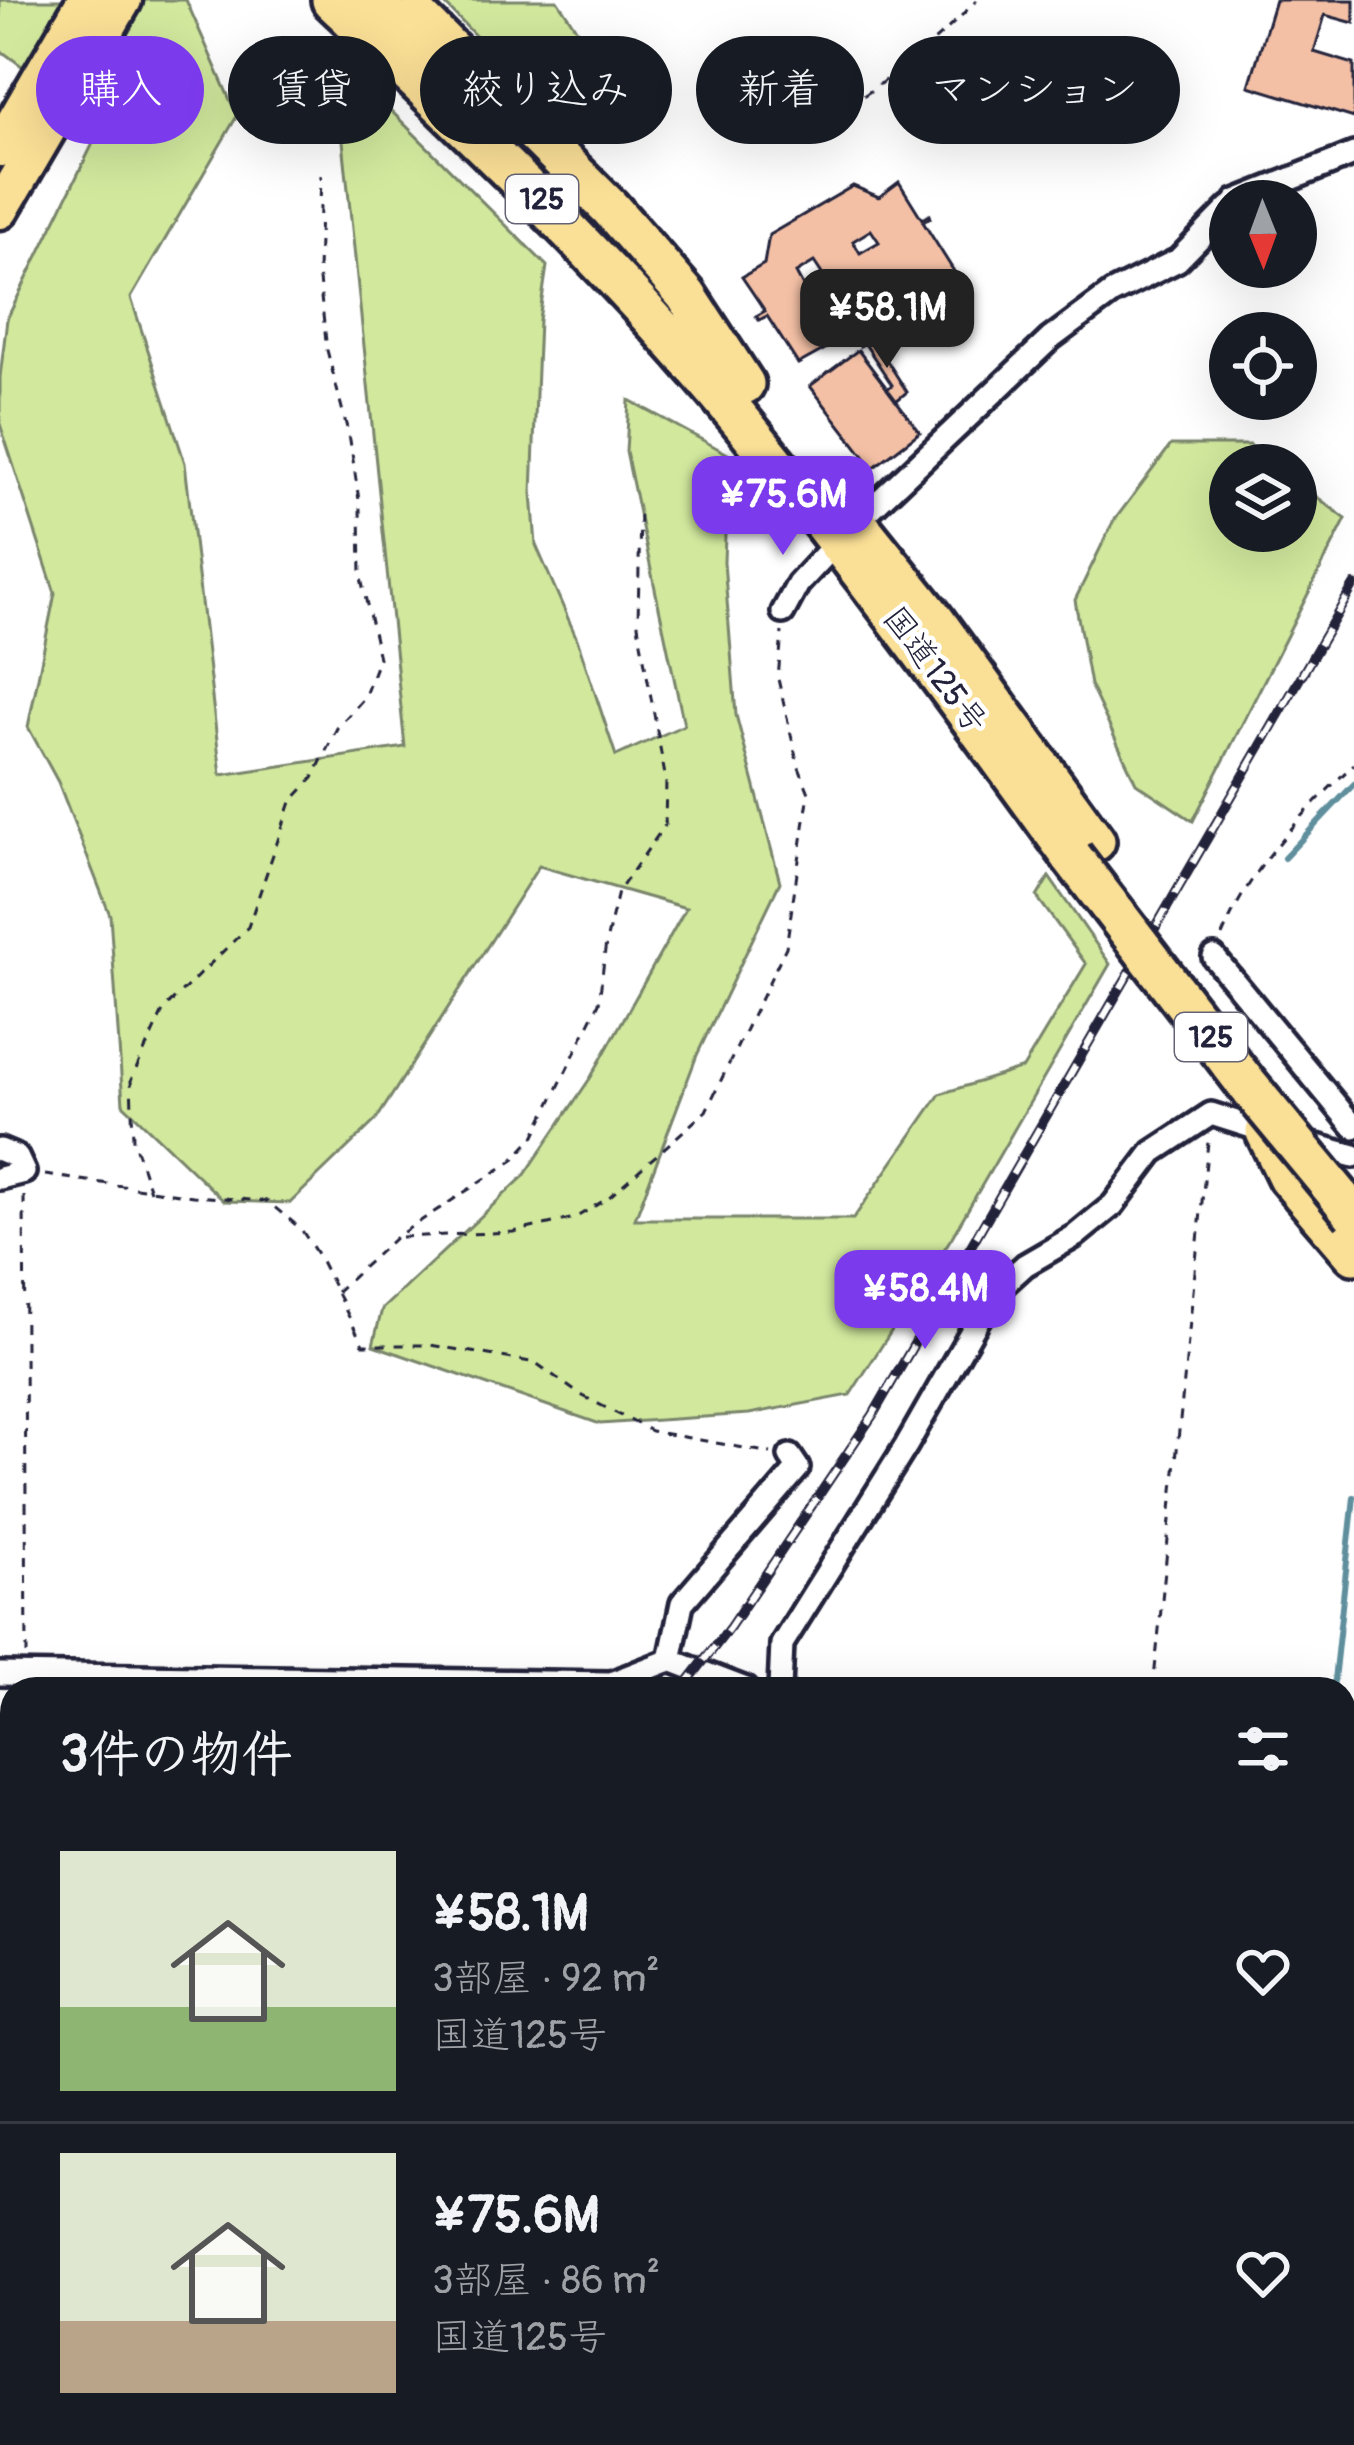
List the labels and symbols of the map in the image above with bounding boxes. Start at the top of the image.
road number: 125 [506,175,578,223]
north arrow [1209,180,1317,288]
pin: ¥58.1M [789,269,985,371]
pin: ¥75.6M [685,456,881,558]
street label: 国道125号 [874,598,996,742]
road number: 125 [1175,1013,1247,1061]
pin: ¥58.4M [827,1250,1023,1352]

